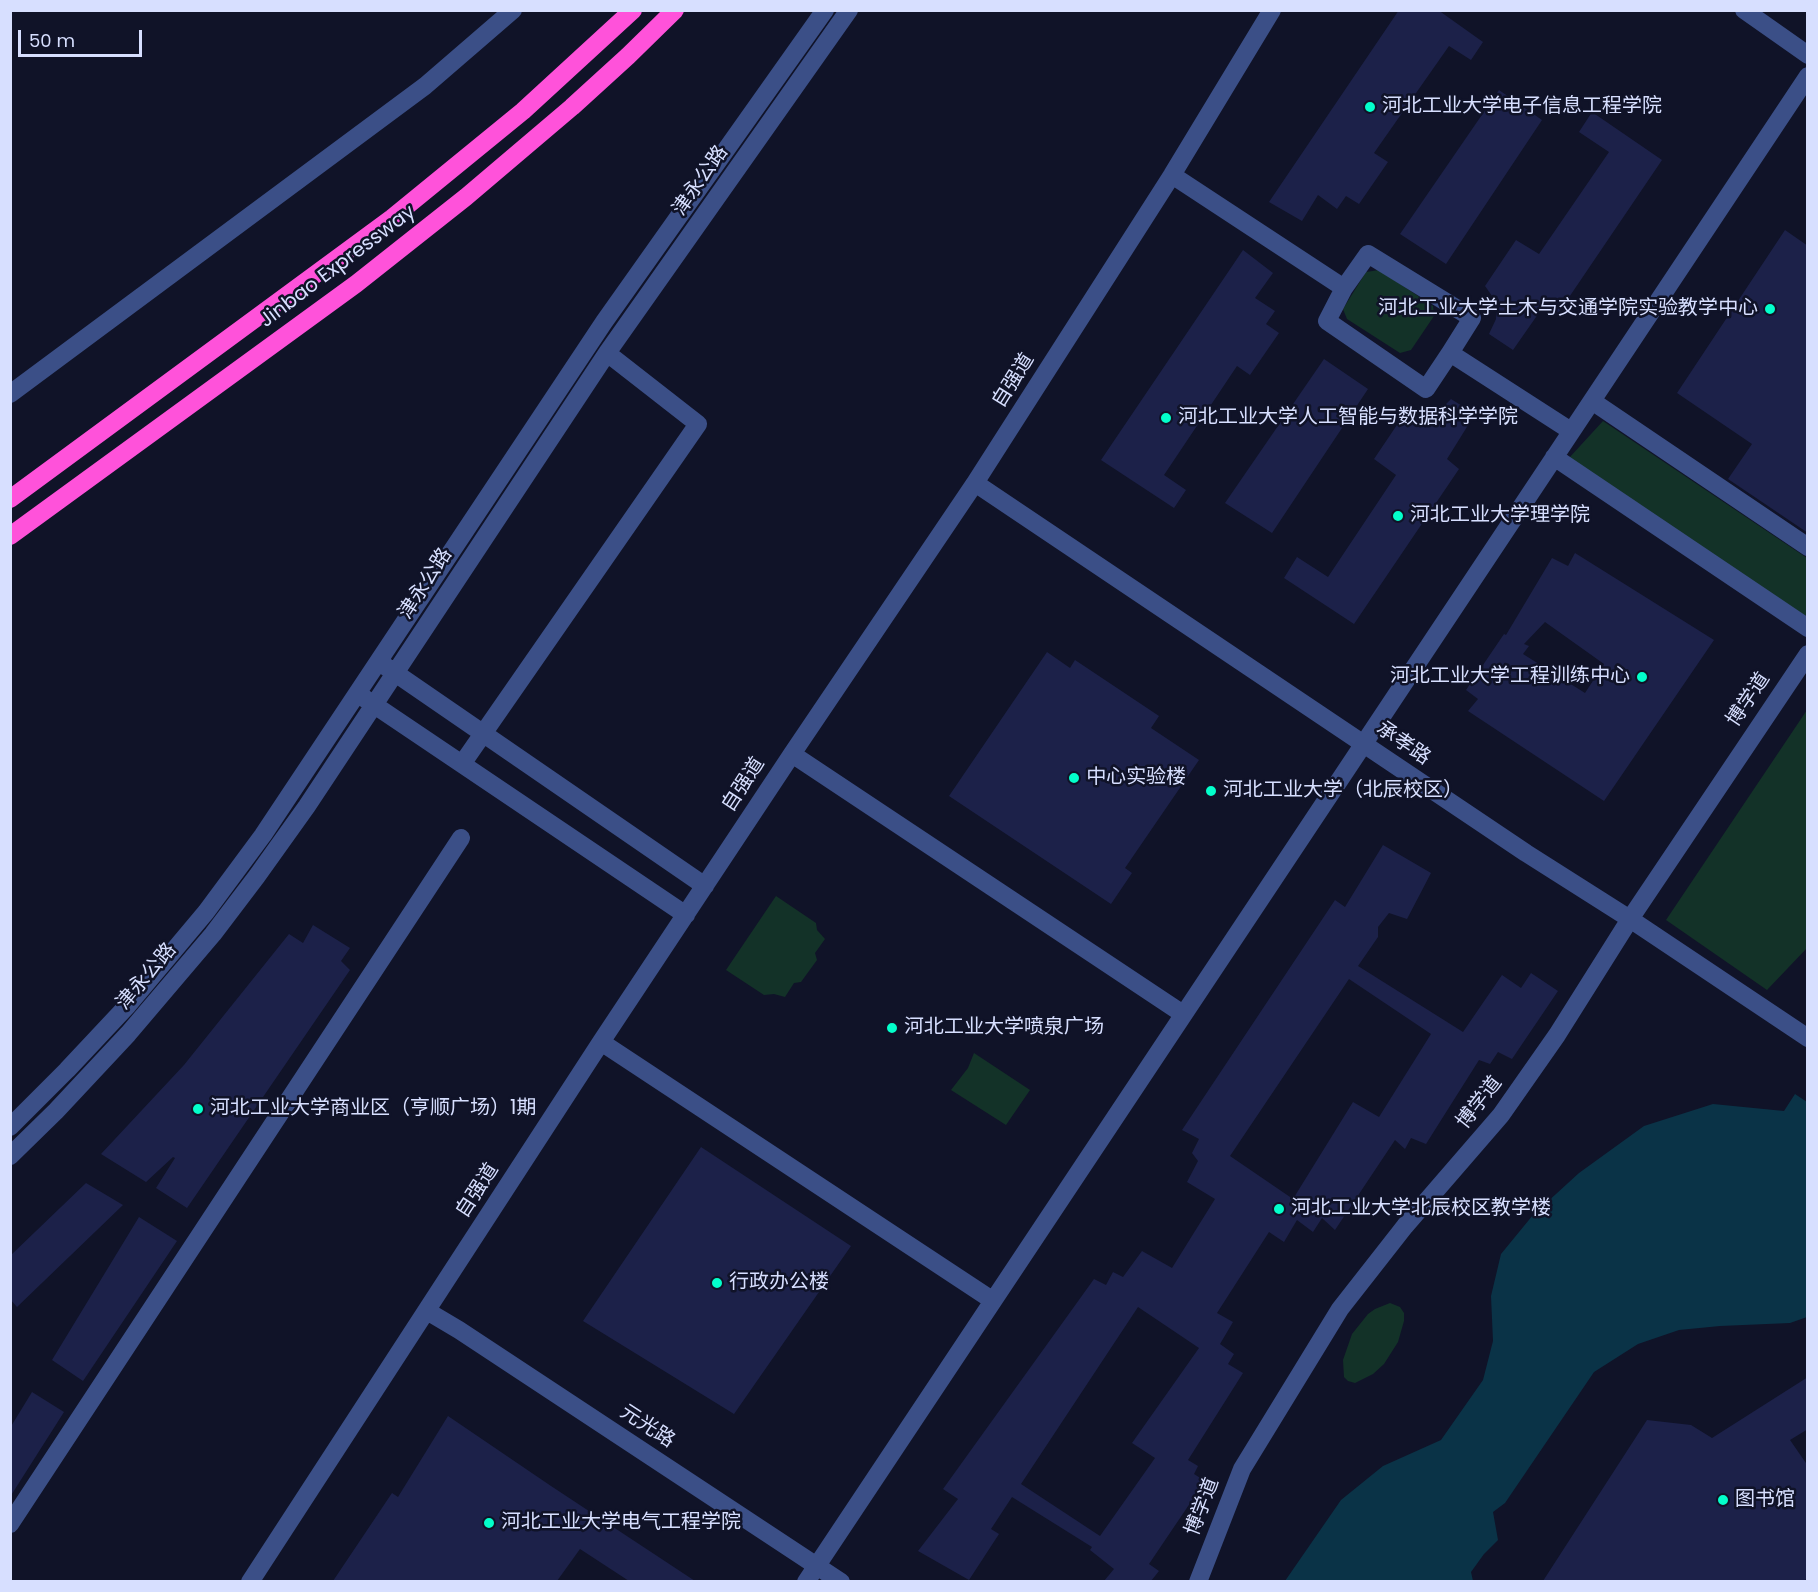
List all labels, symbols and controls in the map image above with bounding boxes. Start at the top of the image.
scale bar [21,18,146,56]
text: 50 m [29,28,75,53]
place label: 河北工业大学电子信息工程学院 [1382,95,1662,119]
marker: 河北工业大学电子信息工程学院 [1363,100,1377,114]
street label: 津永公路 [668,141,734,221]
street label: Jinbao Expressway [255,201,421,333]
place label: 河北工业大学土木与交通学院实验教学中心 [1378,297,1758,321]
marker: 河北工业大学土木与交通学院实验教学中心 [1763,302,1777,316]
street label: 自强道 [988,349,1040,413]
place label: 河北工业大学人工智能与数据科学学院 [1178,406,1518,430]
marker: 河北工业大学人工智能与数据科学学院 [1159,411,1173,425]
place label: 河北工业大学理学院 [1410,504,1590,528]
marker: 河北工业大学理学院 [1391,509,1405,523]
street label: 津永公路 [394,544,458,624]
place label: 河北工业大学工程训练中心 [1390,665,1630,689]
street label: 博学道 [1722,668,1776,732]
marker: 河北工业大学工程训练中心 [1635,670,1649,684]
street label: 承孝路 [1371,717,1435,771]
street label: 自强道 [718,753,770,817]
place label: 中心实验楼 [1086,766,1186,790]
marker: 中心实验楼 [1067,771,1081,785]
place label: 河北工业大学（北辰校区） [1223,779,1463,803]
marker: 河北工业大学（北辰校区） [1204,784,1218,798]
street label: 津永公路 [112,939,182,1015]
place label: 河北工业大学喷泉广场 [904,1016,1104,1040]
marker: 河北工业大学喷泉广场 [885,1021,899,1035]
street label: 博学道 [1452,1072,1508,1134]
place label: 河北工业大学商业区（亨顺广场）1期 [210,1097,536,1121]
marker: 河北工业大学商业区（亨顺广场）1期 [191,1102,205,1116]
street label: 自强道 [452,1159,504,1223]
place label: 河北工业大学北辰校区教学楼 [1291,1197,1551,1221]
marker: 河北工业大学北辰校区教学楼 [1272,1202,1286,1216]
place label: 行政办公楼 [729,1271,829,1295]
marker: 行政办公楼 [710,1276,724,1290]
street label: 元光路 [615,1401,679,1453]
street label: 博学道 [1181,1475,1225,1539]
place label: 图书馆 [1735,1488,1795,1512]
marker: 图书馆 [1716,1493,1730,1507]
place label: 河北工业大学电气工程学院 [501,1511,741,1535]
marker: 河北工业大学电气工程学院 [482,1516,496,1530]

